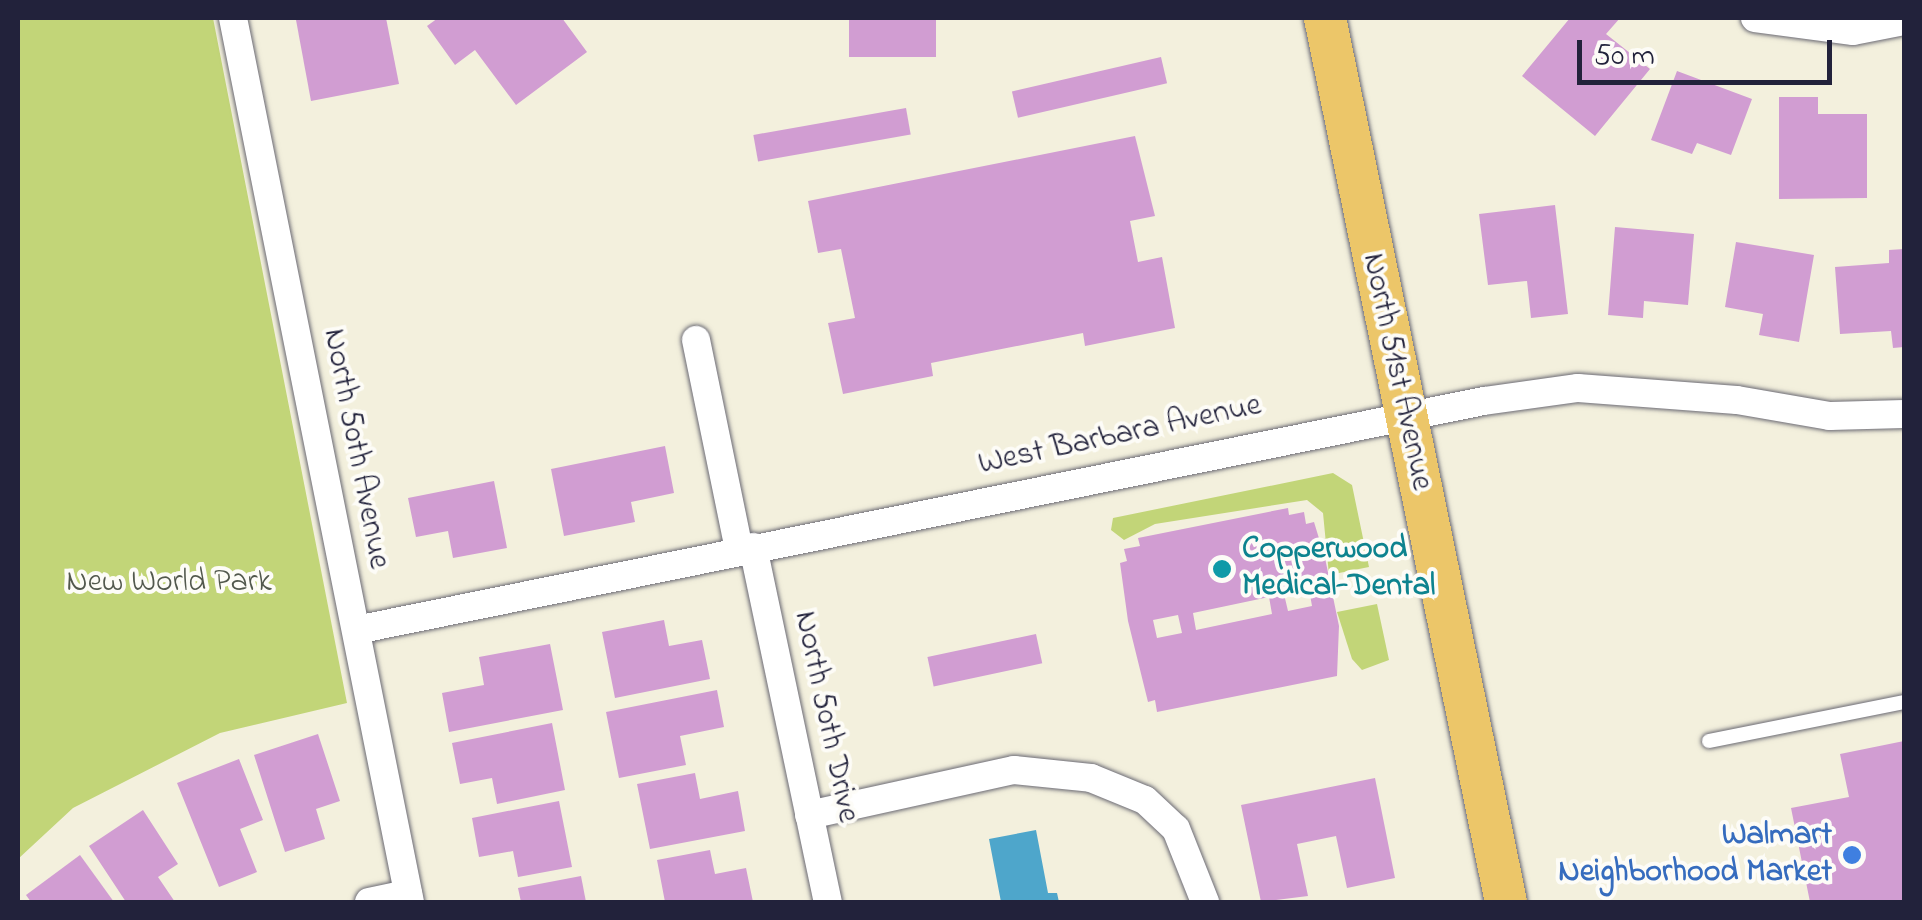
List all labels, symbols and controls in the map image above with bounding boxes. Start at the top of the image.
scale bar [1582,20,1837,82]
text: 50 m [1594,35,1655,79]
street label: North 51st Avenue [1352,250,1440,494]
street label: North 50th Avenue [313,326,397,572]
street label: West Barbara Avenue [975,387,1265,485]
place label: Copperwood Medical-Dental [1242,532,1435,607]
marker: Copperwood Medical-Dental [1211,558,1233,580]
park label: New World Park [66,564,272,602]
street label: North 50th Drive [784,608,866,826]
place label: Walmart Neighborhood Market [1558,818,1832,893]
marker: Walmart Neighborhood Market [1841,844,1863,866]

